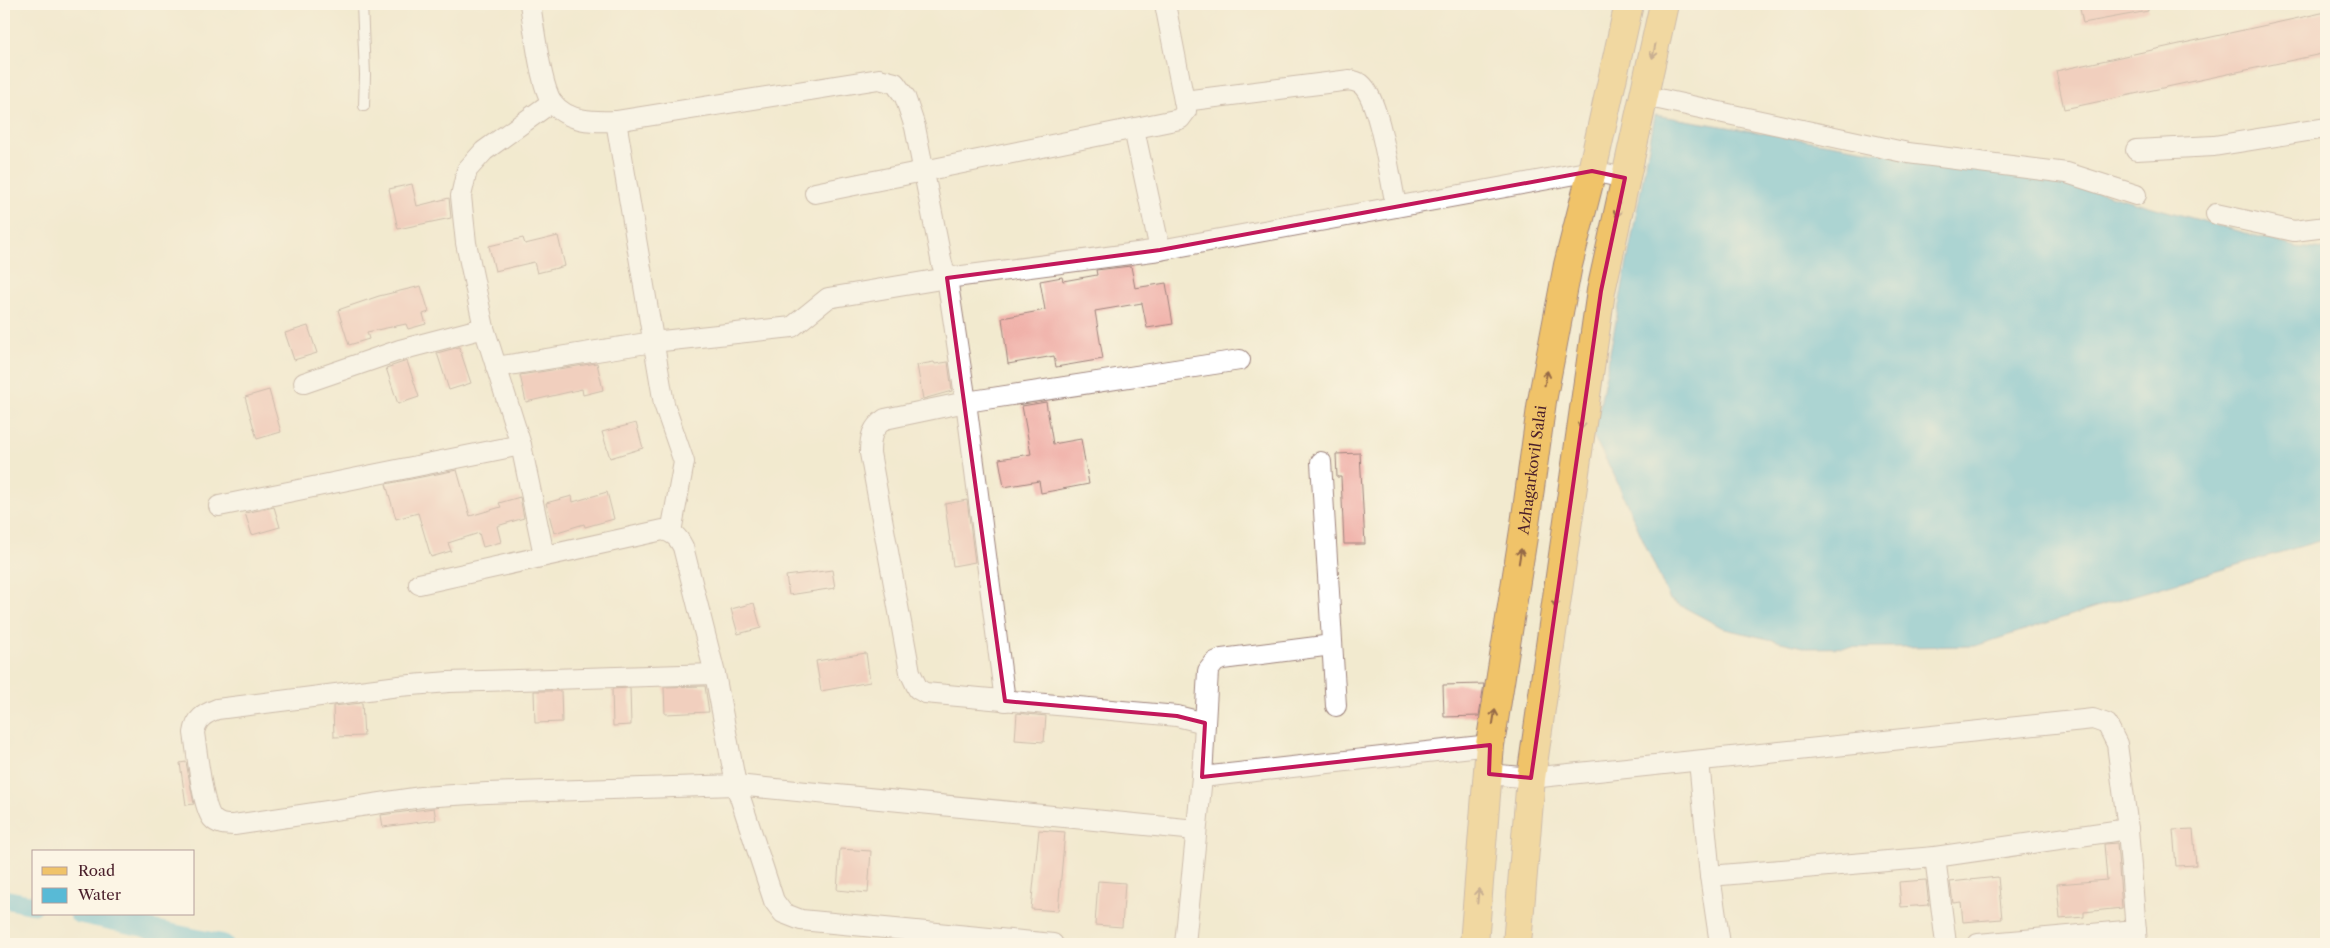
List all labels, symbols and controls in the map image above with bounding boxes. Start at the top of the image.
one-way arrow [1649,43,1658,59]
one-way arrow [1613,201,1623,217]
one-way arrow [1542,370,1552,386]
street label: Azhagarkovil Salai [1513,404,1550,537]
one-way arrow [1577,413,1587,429]
one-way arrow [1516,548,1526,564]
one-way arrow [1551,592,1561,608]
one-way arrow [1490,709,1500,725]
legend [32,850,195,916]
text: Road [78,861,115,880]
text: Water [77,885,122,904]
one-way arrow [1473,888,1483,904]

